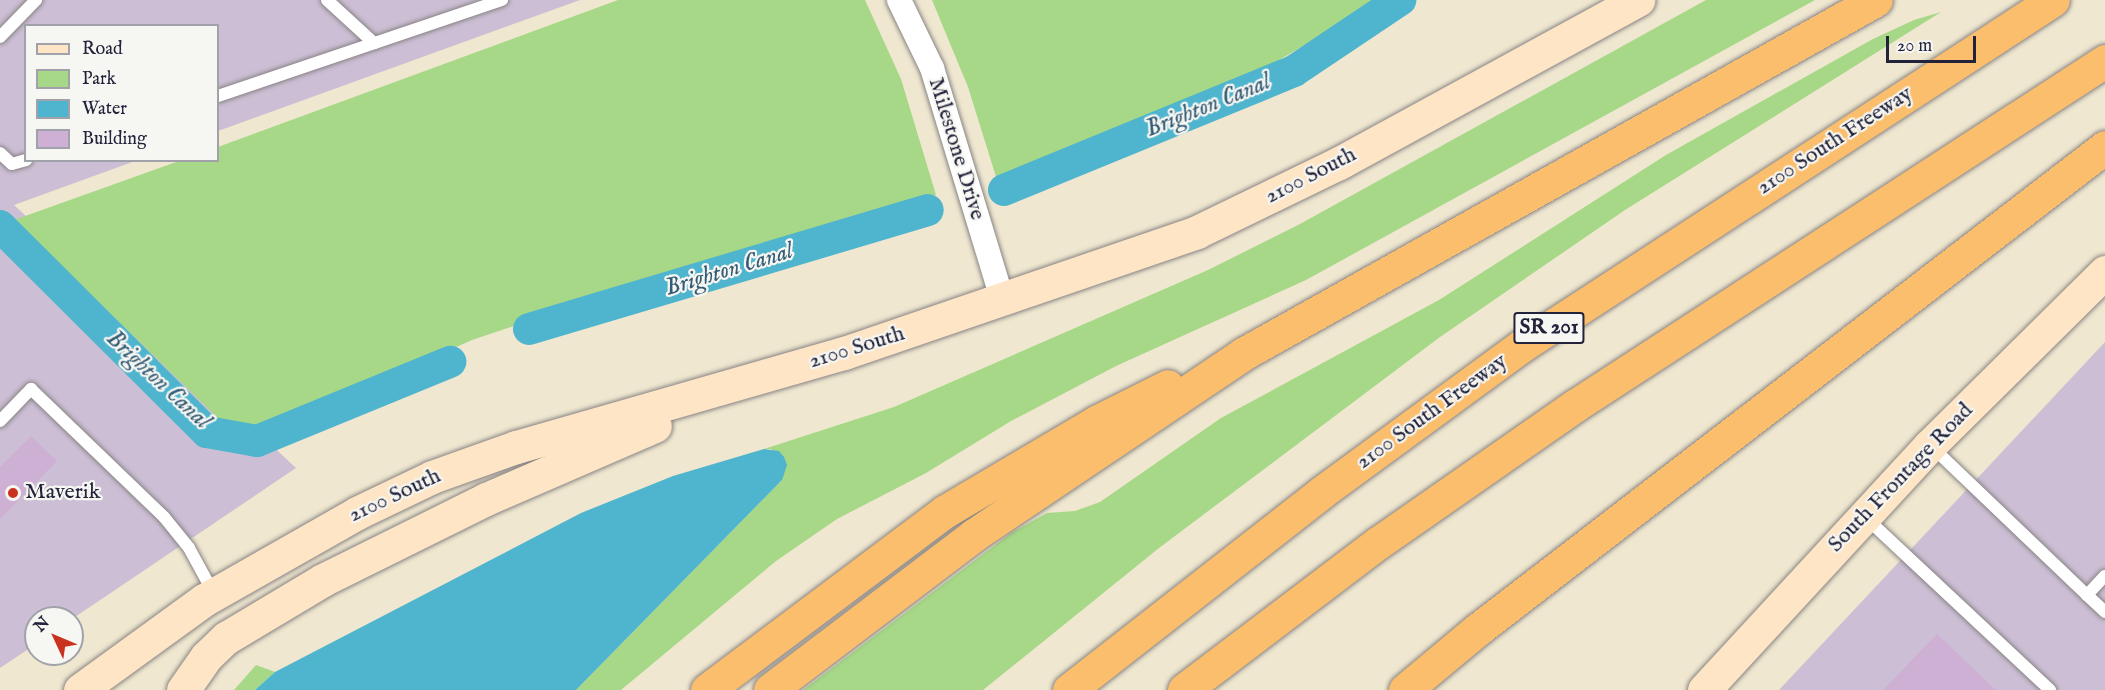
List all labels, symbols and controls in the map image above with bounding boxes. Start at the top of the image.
legend [24,24,219,162]
scale bar [1889,24,1979,62]
text: 20 m [1897,35,1932,58]
text: Road [82,38,123,61]
text: Park [82,68,116,91]
water label: Brighton Canal [1141,68,1275,144]
street label: Milestone Drive [922,75,990,223]
street label: 2100 South Freeway [1752,81,1918,201]
text: Water [82,98,127,121]
text: Building [82,128,147,151]
street label: 2100 South [1261,142,1361,210]
water label: Brighton Canal [662,237,796,303]
road number: SR 201 [1513,310,1585,346]
street label: 2100 South [806,321,908,375]
water label: Brighton Canal [100,324,216,436]
street label: 2100 South Freeway [1351,348,1513,476]
street label: South Frontage Road [1823,398,1979,558]
street label: 2100 South [345,463,445,529]
place label: Maverik [25,480,100,506]
marker: Maverik [6,486,20,500]
north arrow [24,606,84,666]
text: N [30,613,54,637]

